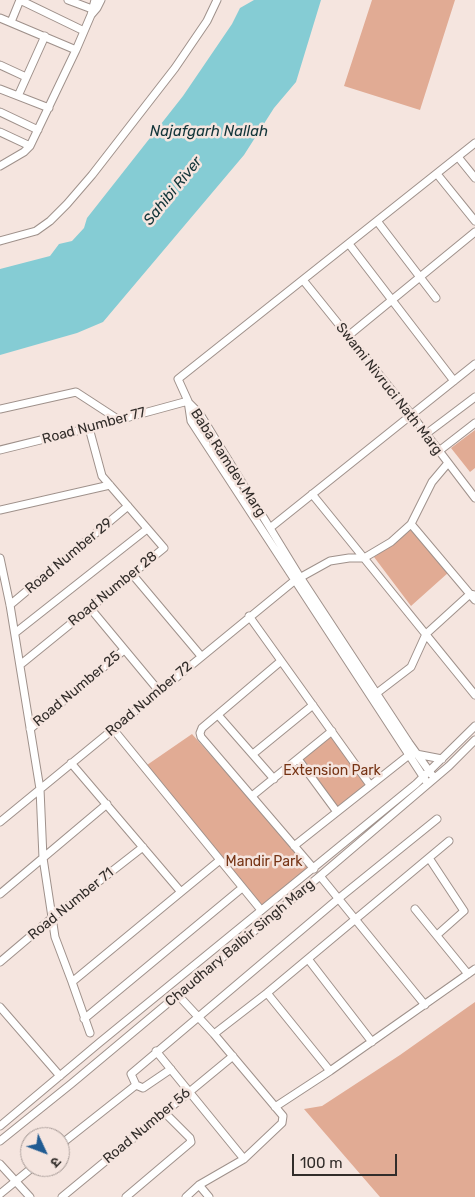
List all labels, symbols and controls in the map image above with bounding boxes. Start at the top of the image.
water label: Najafgarh Nallah [150,123,268,141]
water label: Sahibi River [140,153,206,229]
street label: Swami Nivruci Nath Marg [332,320,446,458]
street label: Road Number 77 [40,404,148,448]
street label: Baba Ramdev Marg [187,406,269,520]
street label: Road Number 29 [22,515,116,597]
street label: Road Number 28 [65,548,161,630]
street label: Road Number 25 [30,648,124,730]
street label: Road Number 72 [102,658,196,740]
park label: Extension Park [283,763,381,779]
park label: Mandir Park [226,854,302,870]
street label: Road Number 71 [25,864,117,944]
street label: Chaudhary Balbir Singh Marg [162,876,318,1010]
street label: Road Number 56 [100,1085,194,1167]
north arrow [20,1127,70,1177]
scale bar [295,1144,400,1176]
text: उ [47,1153,65,1171]
text: 100 m [300,1154,342,1172]

